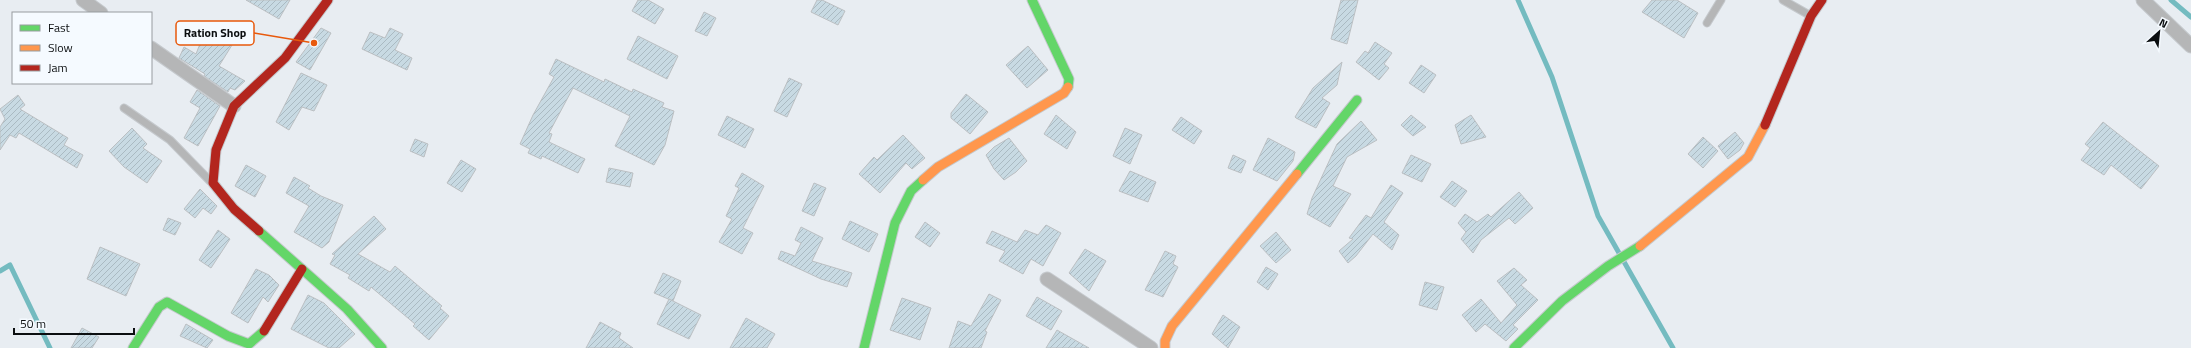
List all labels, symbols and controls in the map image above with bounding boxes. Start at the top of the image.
legend [12,12,152,84]
north arrow [2139,12,2179,52]
text: N [2157,14,2171,32]
text: Fast [48,18,71,37]
callout: Ration Shop [176,21,254,45]
text: Ration Shop [184,23,247,42]
text: Slow [48,38,73,57]
text: Jam [48,58,68,77]
scale bar [14,310,134,336]
text: 50 m [20,314,46,333]

